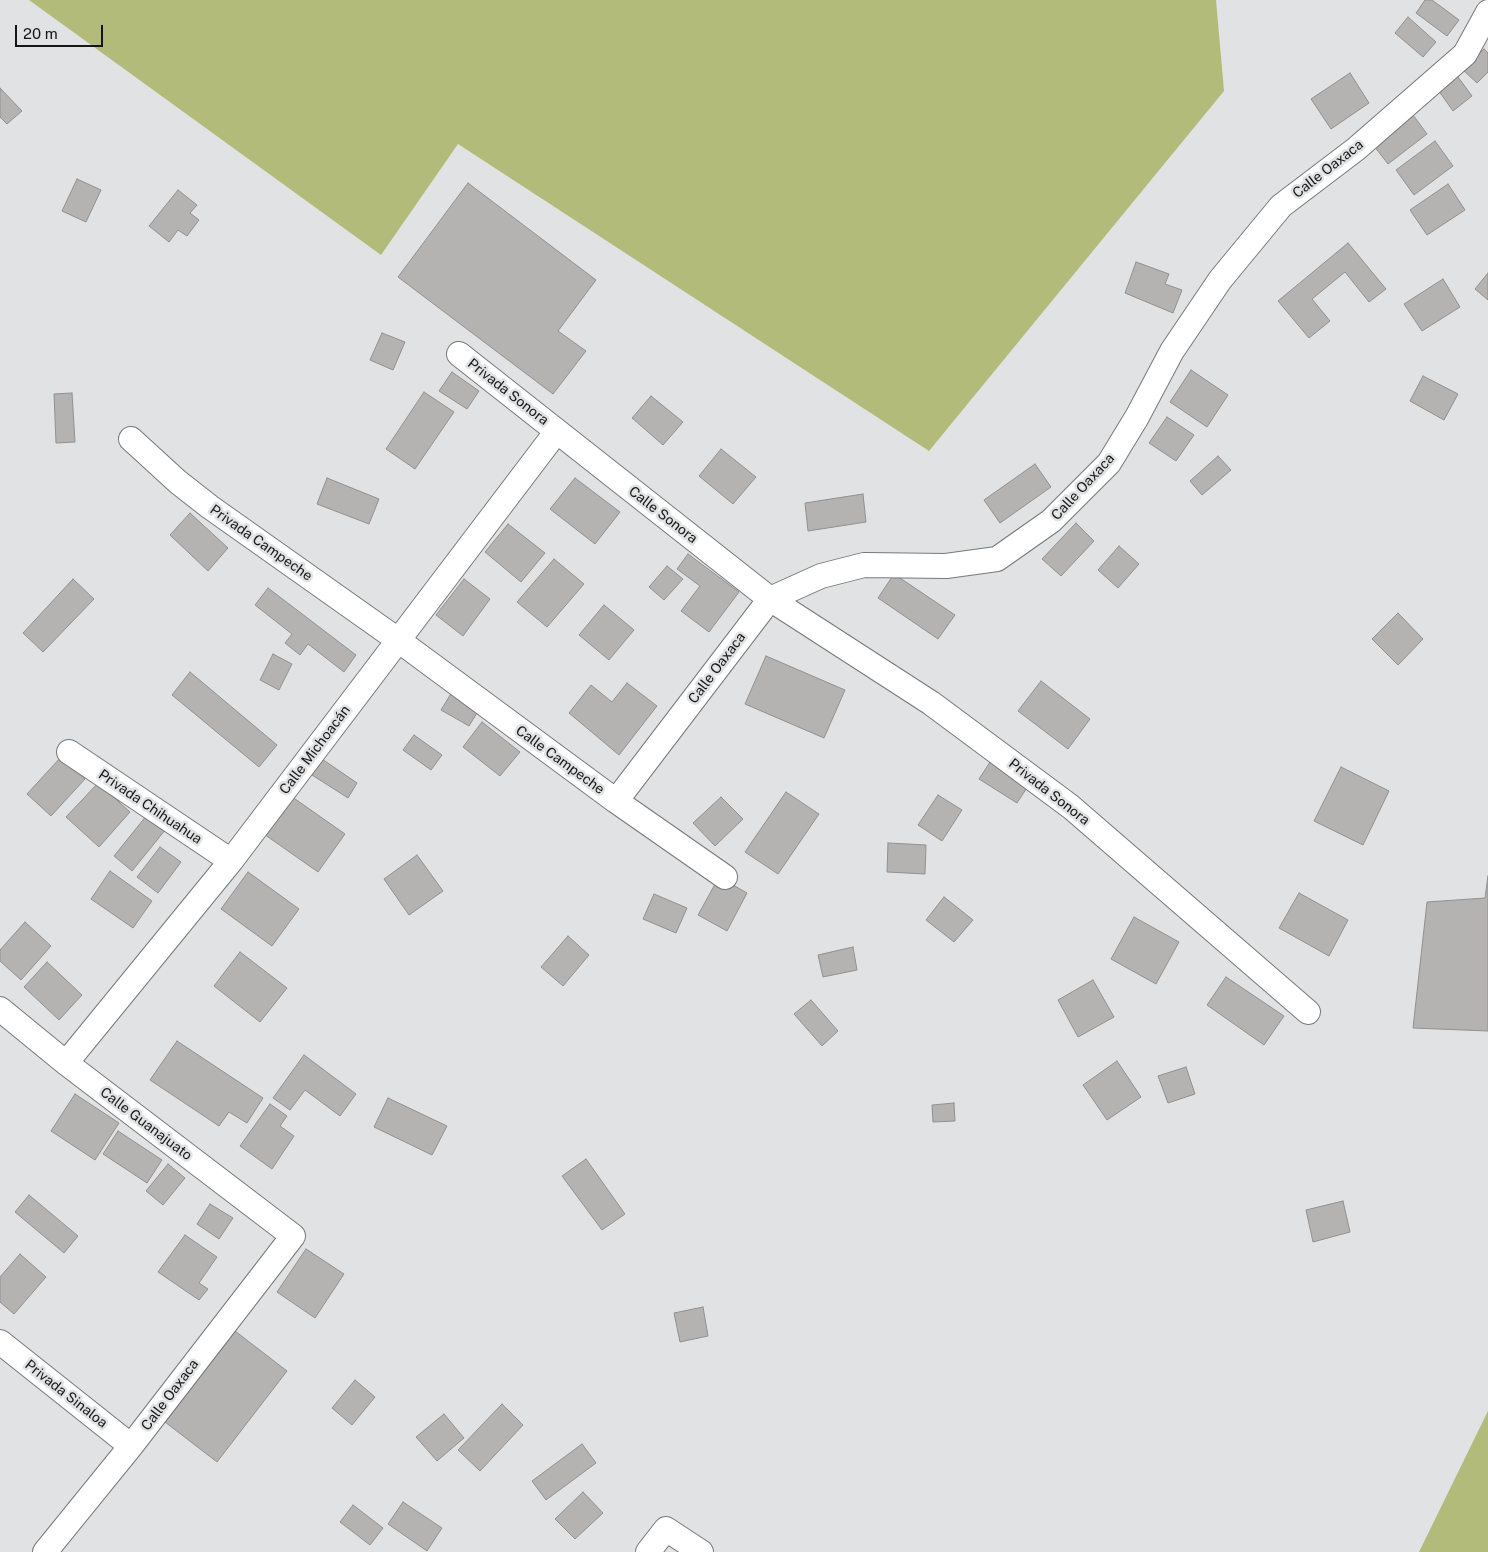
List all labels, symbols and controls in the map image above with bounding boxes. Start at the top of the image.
scale bar [18,15,105,47]
text: 20 m [23,25,58,42]
street label: Calle Oaxaca [1289,136,1367,202]
street label: Privada Sonora [464,355,552,429]
street label: Calle Oaxaca [1048,450,1118,524]
street label: Calle Sonora [625,483,701,547]
street label: Privada Campeche [207,501,315,585]
street label: Calle Oaxaca [685,629,749,707]
street label: Calle Michoacán [276,702,354,798]
street label: Calle Campeche [512,722,608,798]
street label: Privada Sonora [1005,755,1093,829]
street label: Privada Chihuahua [95,766,205,848]
street label: Calle Guanajuato [97,1084,195,1164]
street label: Calle Oaxaca [138,1356,202,1434]
street label: Privada Sinaloa [21,1357,111,1431]

